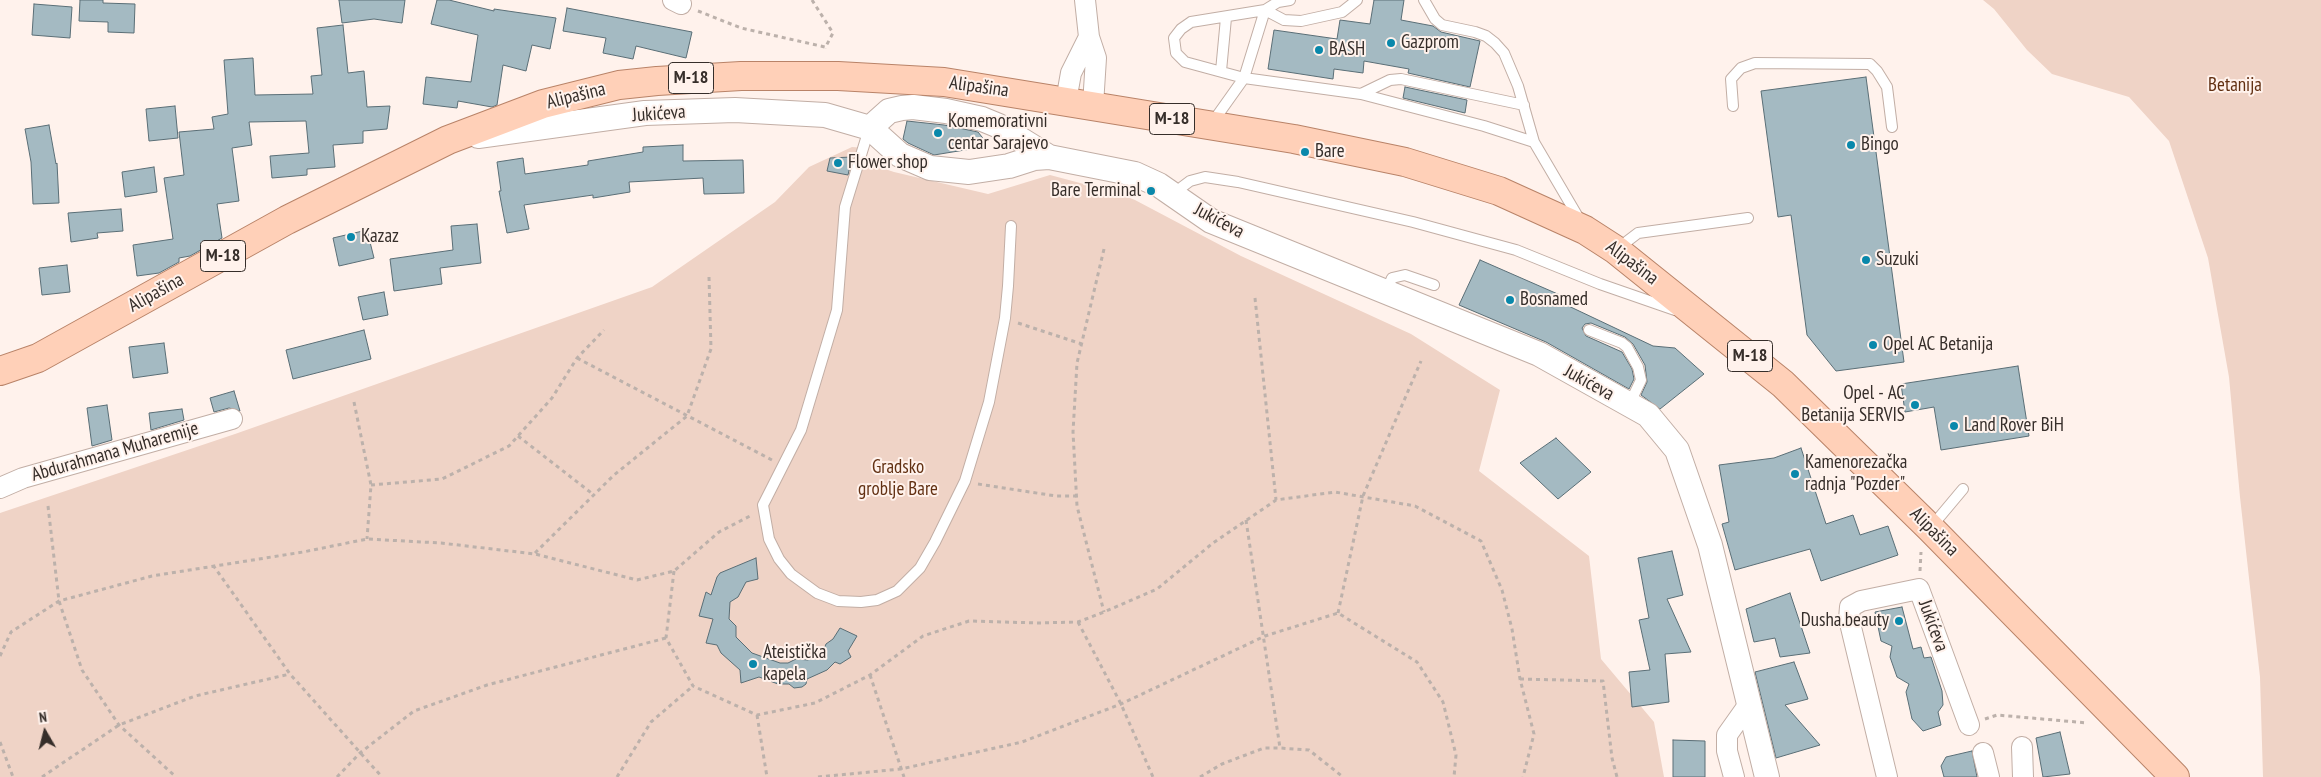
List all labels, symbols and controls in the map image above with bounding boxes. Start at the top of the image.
place label: Gazprom [1401,32,1459,54]
marker: Gazprom [1385,37,1397,49]
place label: BASH [1329,39,1365,61]
marker: BASH [1313,44,1325,56]
road number: M-18 [668,62,714,94]
street label: Alipašina [948,72,1010,102]
park label: Betanija [2208,75,2262,97]
street label: Alipašina [544,78,608,114]
street label: Jukićeva [632,101,686,127]
road number: M-18 [1150,104,1194,134]
place label: Komemorativni centar Sarajevo [948,111,1048,155]
marker: Komemorativni centar Sarajevo [932,127,944,139]
place label: Bingo [1861,134,1899,156]
marker: Bingo [1845,139,1857,151]
place label: Bare [1315,141,1345,163]
marker: Bare [1299,146,1311,158]
place label: Flower shop [848,152,928,174]
marker: Flower shop [832,157,844,169]
place label: Bare Terminal [1051,180,1141,202]
marker: Bare Terminal [1145,185,1157,197]
street label: Jukićeva [1190,198,1248,244]
place label: Kazaz [361,226,399,248]
marker: Kazaz [345,231,357,243]
street label: Alipašina [1601,236,1663,290]
road number: M-18 [200,240,246,272]
place label: Suzuki [1876,249,1919,271]
marker: Suzuki [1860,254,1872,266]
street label: Alipašina [124,269,188,317]
place label: Bosnamed [1520,289,1588,311]
marker: Bosnamed [1504,294,1516,306]
place label: Opel AC Betanija [1883,334,1993,356]
marker: Opel AC Betanija [1867,339,1879,351]
road number: M-18 [1728,341,1772,372]
street label: Jukićeva [1560,360,1618,406]
place label: Opel - AC Betanija SERVIS [1801,383,1905,427]
marker: Opel - AC Betanija SERVIS [1909,399,1921,411]
place label: Land Rover BiH [1964,415,2064,437]
street label: Abdurahmana Muharemije [29,417,201,487]
marker: Land Rover BiH [1948,420,1960,432]
place label: Kamenorezačka radnja "Pozder" [1805,452,1907,496]
park label: Gradsko groblje Bare [858,457,938,501]
marker: Kamenorezačka radnja "Pozder" [1789,468,1801,480]
street label: Alipašina [1905,503,1963,561]
street label: Jukićeva [1913,597,1953,655]
place label: Dusha.beauty [1801,610,1889,632]
marker: Dusha.beauty [1893,615,1905,627]
place label: Ateistička kapela [763,642,826,686]
marker: Ateistička kapela [747,658,759,670]
north arrow [20,707,70,757]
text: N [38,708,48,727]

